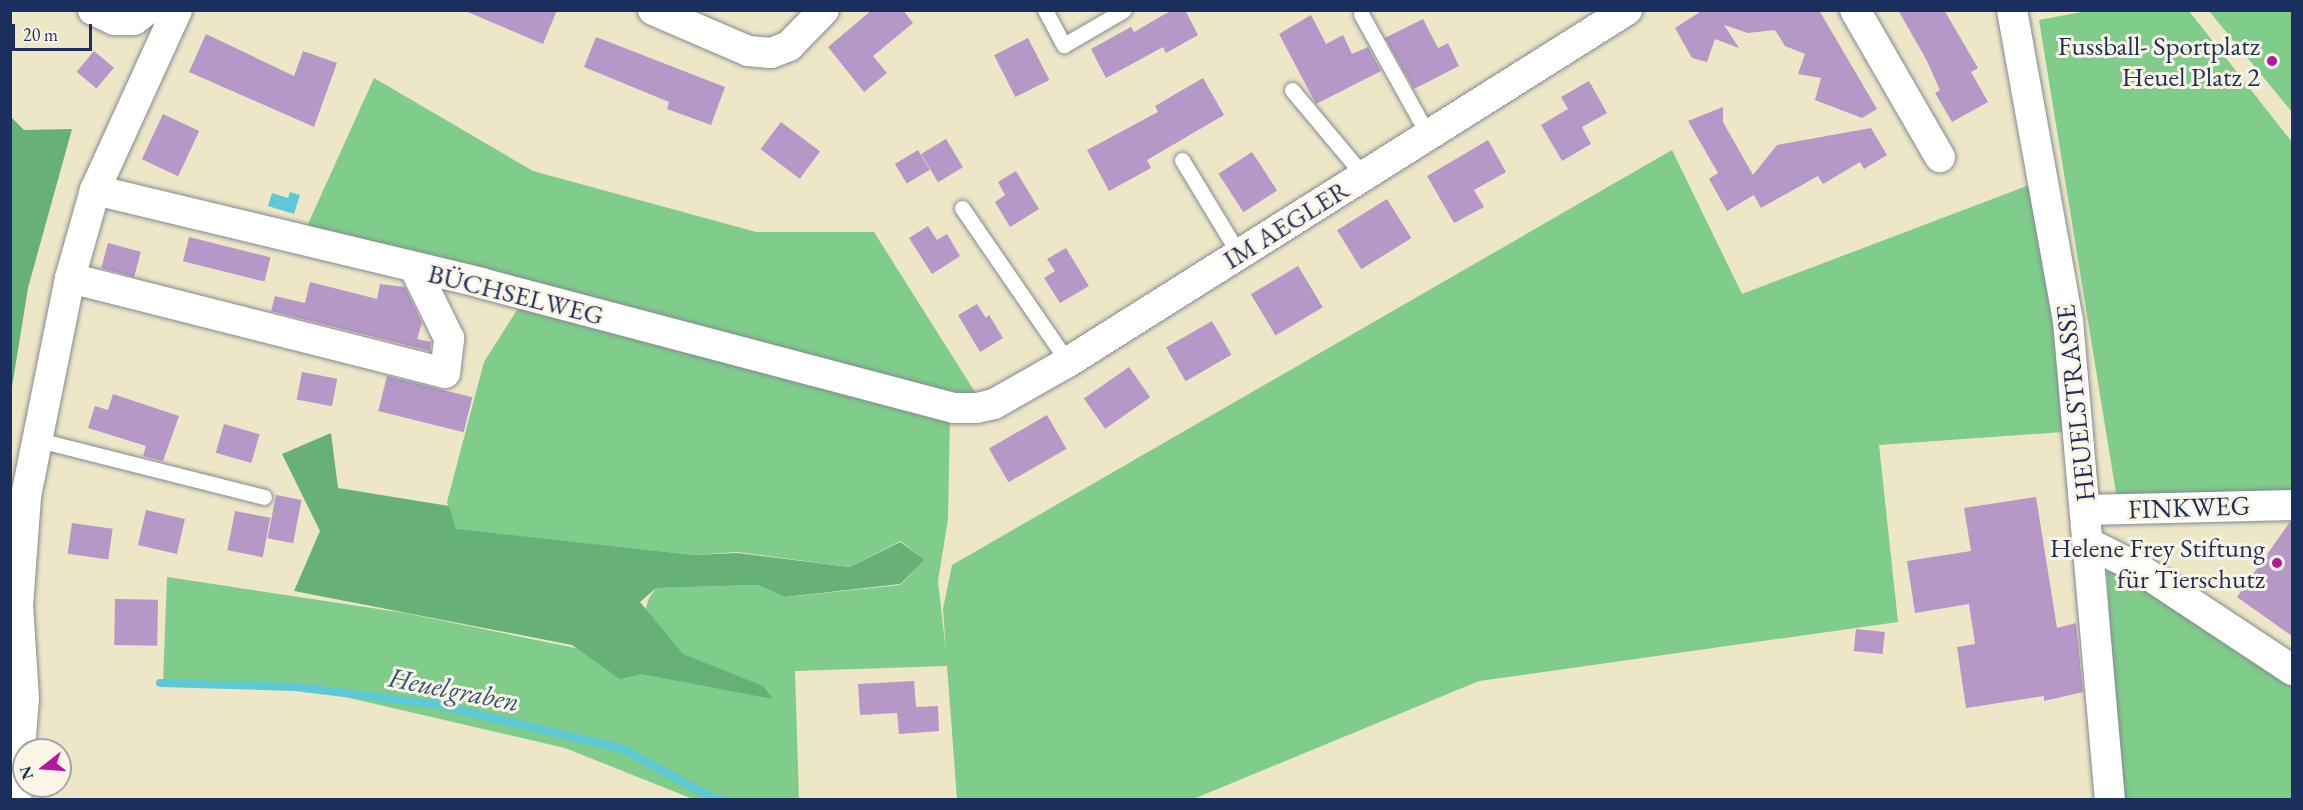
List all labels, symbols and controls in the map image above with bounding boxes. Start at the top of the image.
scale bar [15,12,94,50]
text: 20 m [23,23,58,46]
place label: Fussball- Sportplatz Heuel Platz 2 [2058,29,2260,92]
marker: Fussball- Sportplatz Heuel Platz 2 [2265,54,2279,68]
street label: IM AEGLER [1217,172,1355,276]
street label: BÜCHSELWEG [425,257,607,331]
street label: HEUELSTRASSE [2049,303,2101,503]
street label: FINKWEG [2127,489,2251,525]
place label: Helene Frey Stiftung für Tierschutz [2050,531,2265,594]
marker: Helene Frey Stiftung für Tierschutz [2270,556,2284,570]
water label: Heuelgraben [386,660,522,718]
north arrow [12,738,72,798]
text: N [14,764,38,782]

